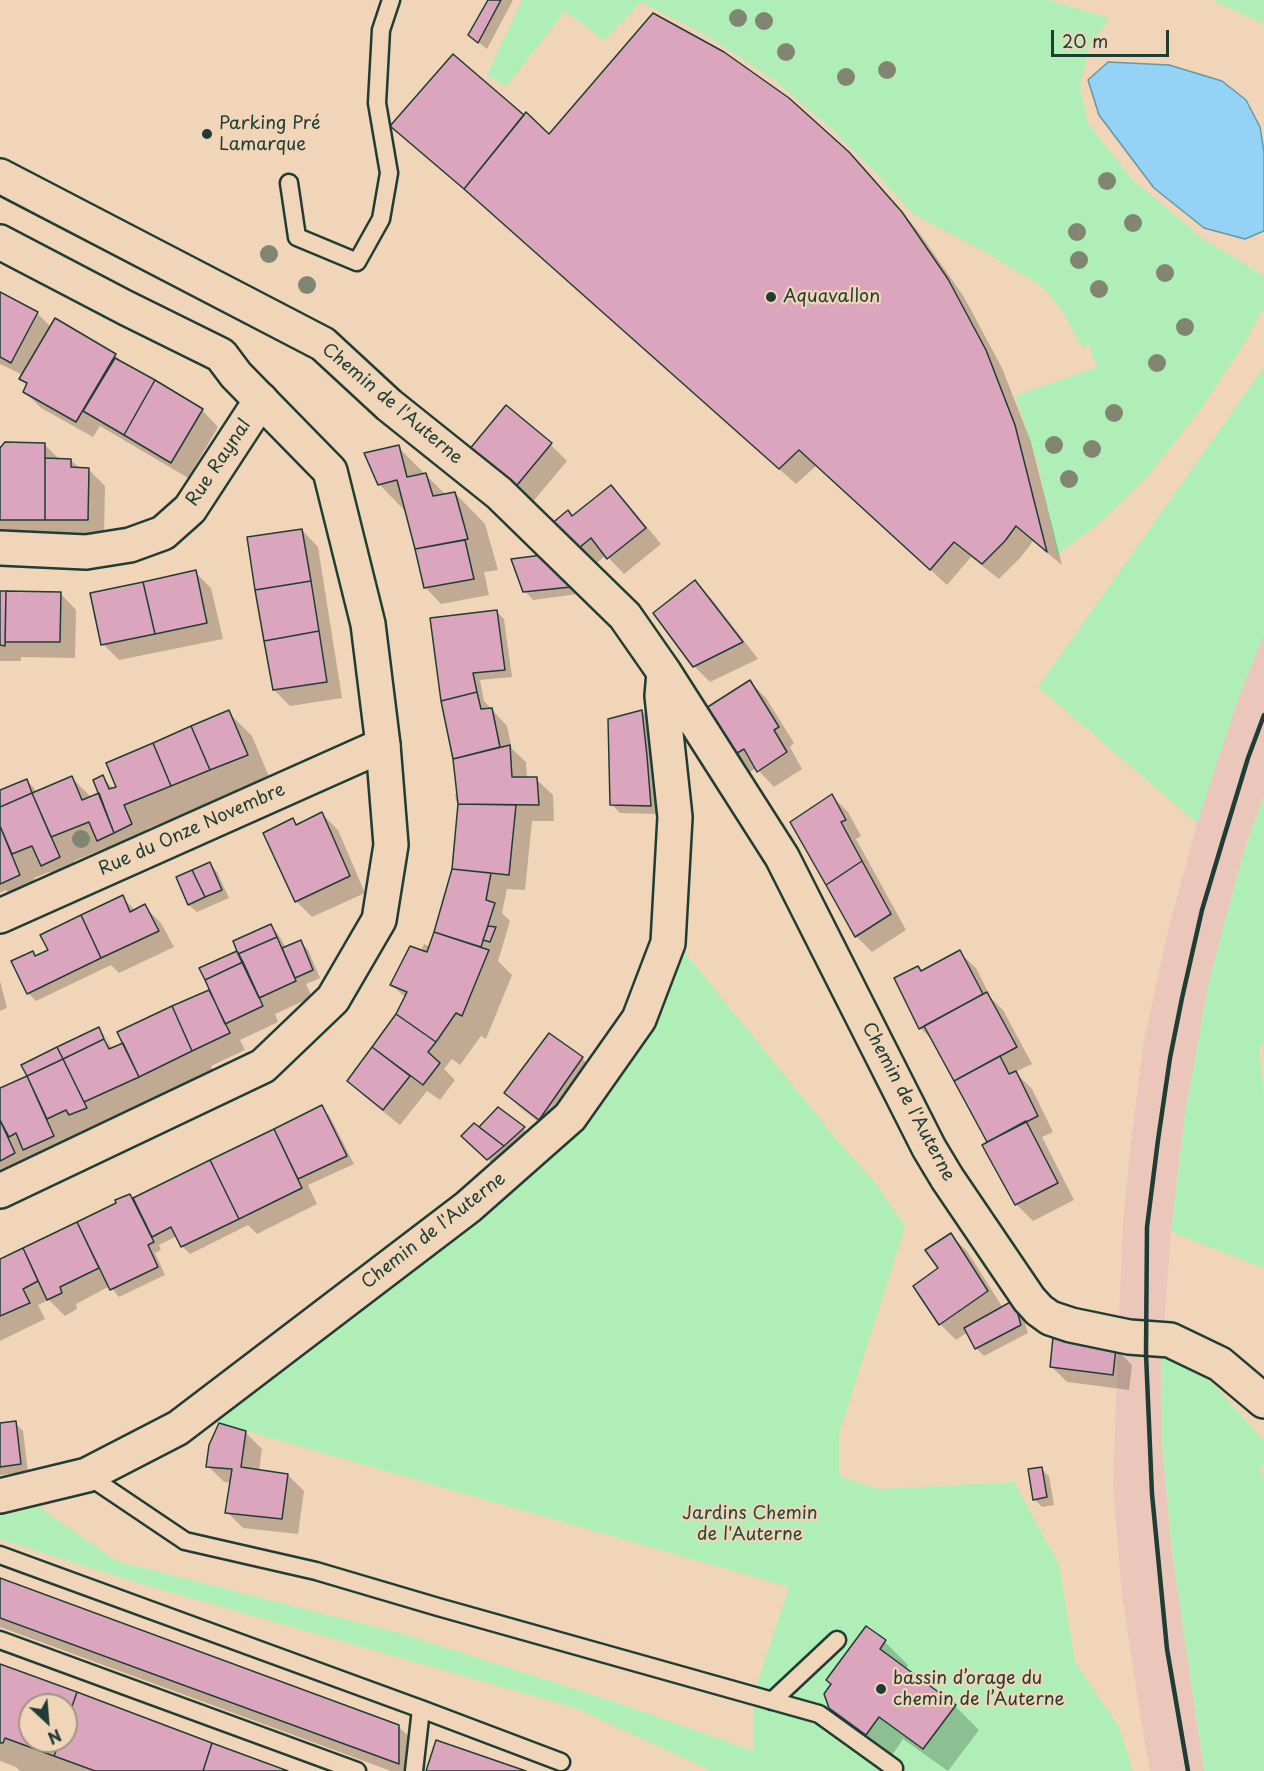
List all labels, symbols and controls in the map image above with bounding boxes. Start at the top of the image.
scale bar [1054,18,1172,56]
text: 20 m [1062,27,1108,54]
place label: Parking Pré Lamarque [219,113,321,156]
marker: Parking Pré Lamarque [200,127,214,141]
place label: Aquavallon [783,286,880,308]
marker: Aquavallon [764,290,778,304]
street label: Chemin de l'Auterne [317,339,467,469]
street label: Rue Raynal [182,415,256,511]
street label: Rue du Onze Novembre [95,779,289,881]
street label: Chemin de l'Auterne [857,1019,959,1185]
street label: Chemin de l'Auterne [358,1168,510,1294]
park label: Jardins Chemin de l'Auterne [682,1503,818,1546]
place label: bassin d’orage du chemin de l’Auterne [893,1668,1065,1710]
marker: bassin d’orage du chemin de l’Auterne [874,1682,888,1696]
north arrow [18,1693,78,1753]
text: N [44,1724,66,1751]

